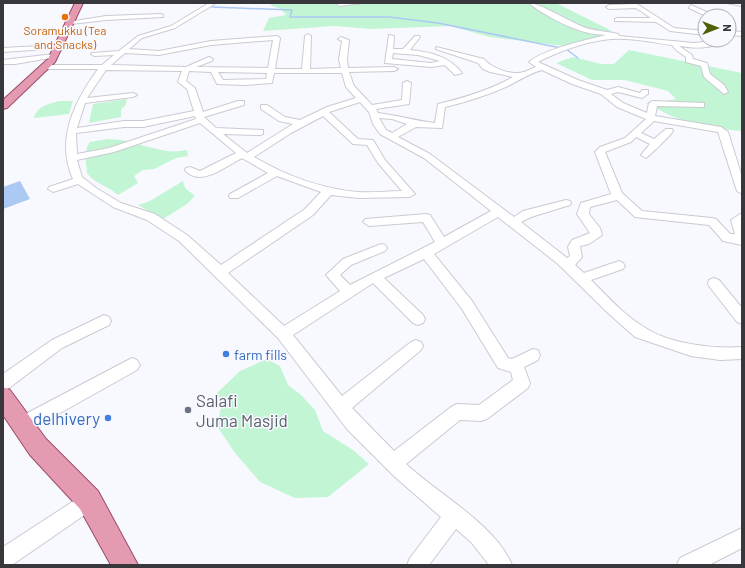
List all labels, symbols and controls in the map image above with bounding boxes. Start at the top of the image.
north arrow [697,8,737,48]
marker: Soramukku (Tea and Snacks) [60,12,70,22]
place label: Soramukku (Tea and Snacks) [24,23,106,51]
text: N [721,24,734,32]
place label: farm fills [234,346,287,363]
marker: farm fills [221,349,231,359]
place label: Salafi Juma Masjid [196,390,288,430]
marker: Salafi Juma Masjid [183,405,193,415]
place label: delhivery [33,408,100,428]
marker: delhivery [103,413,113,423]

